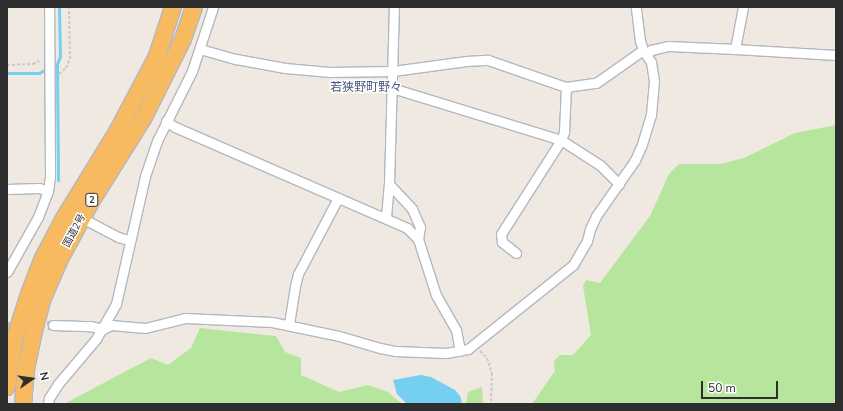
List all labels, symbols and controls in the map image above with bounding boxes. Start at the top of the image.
district label: 若狭野町野々 [330,81,402,95]
road number: 2 [85,193,99,207]
street label: 国道2号 [61,212,89,250]
north arrow [12,359,52,399]
text: N [36,370,52,382]
scale bar [703,373,780,399]
text: 50 m [708,380,736,396]

